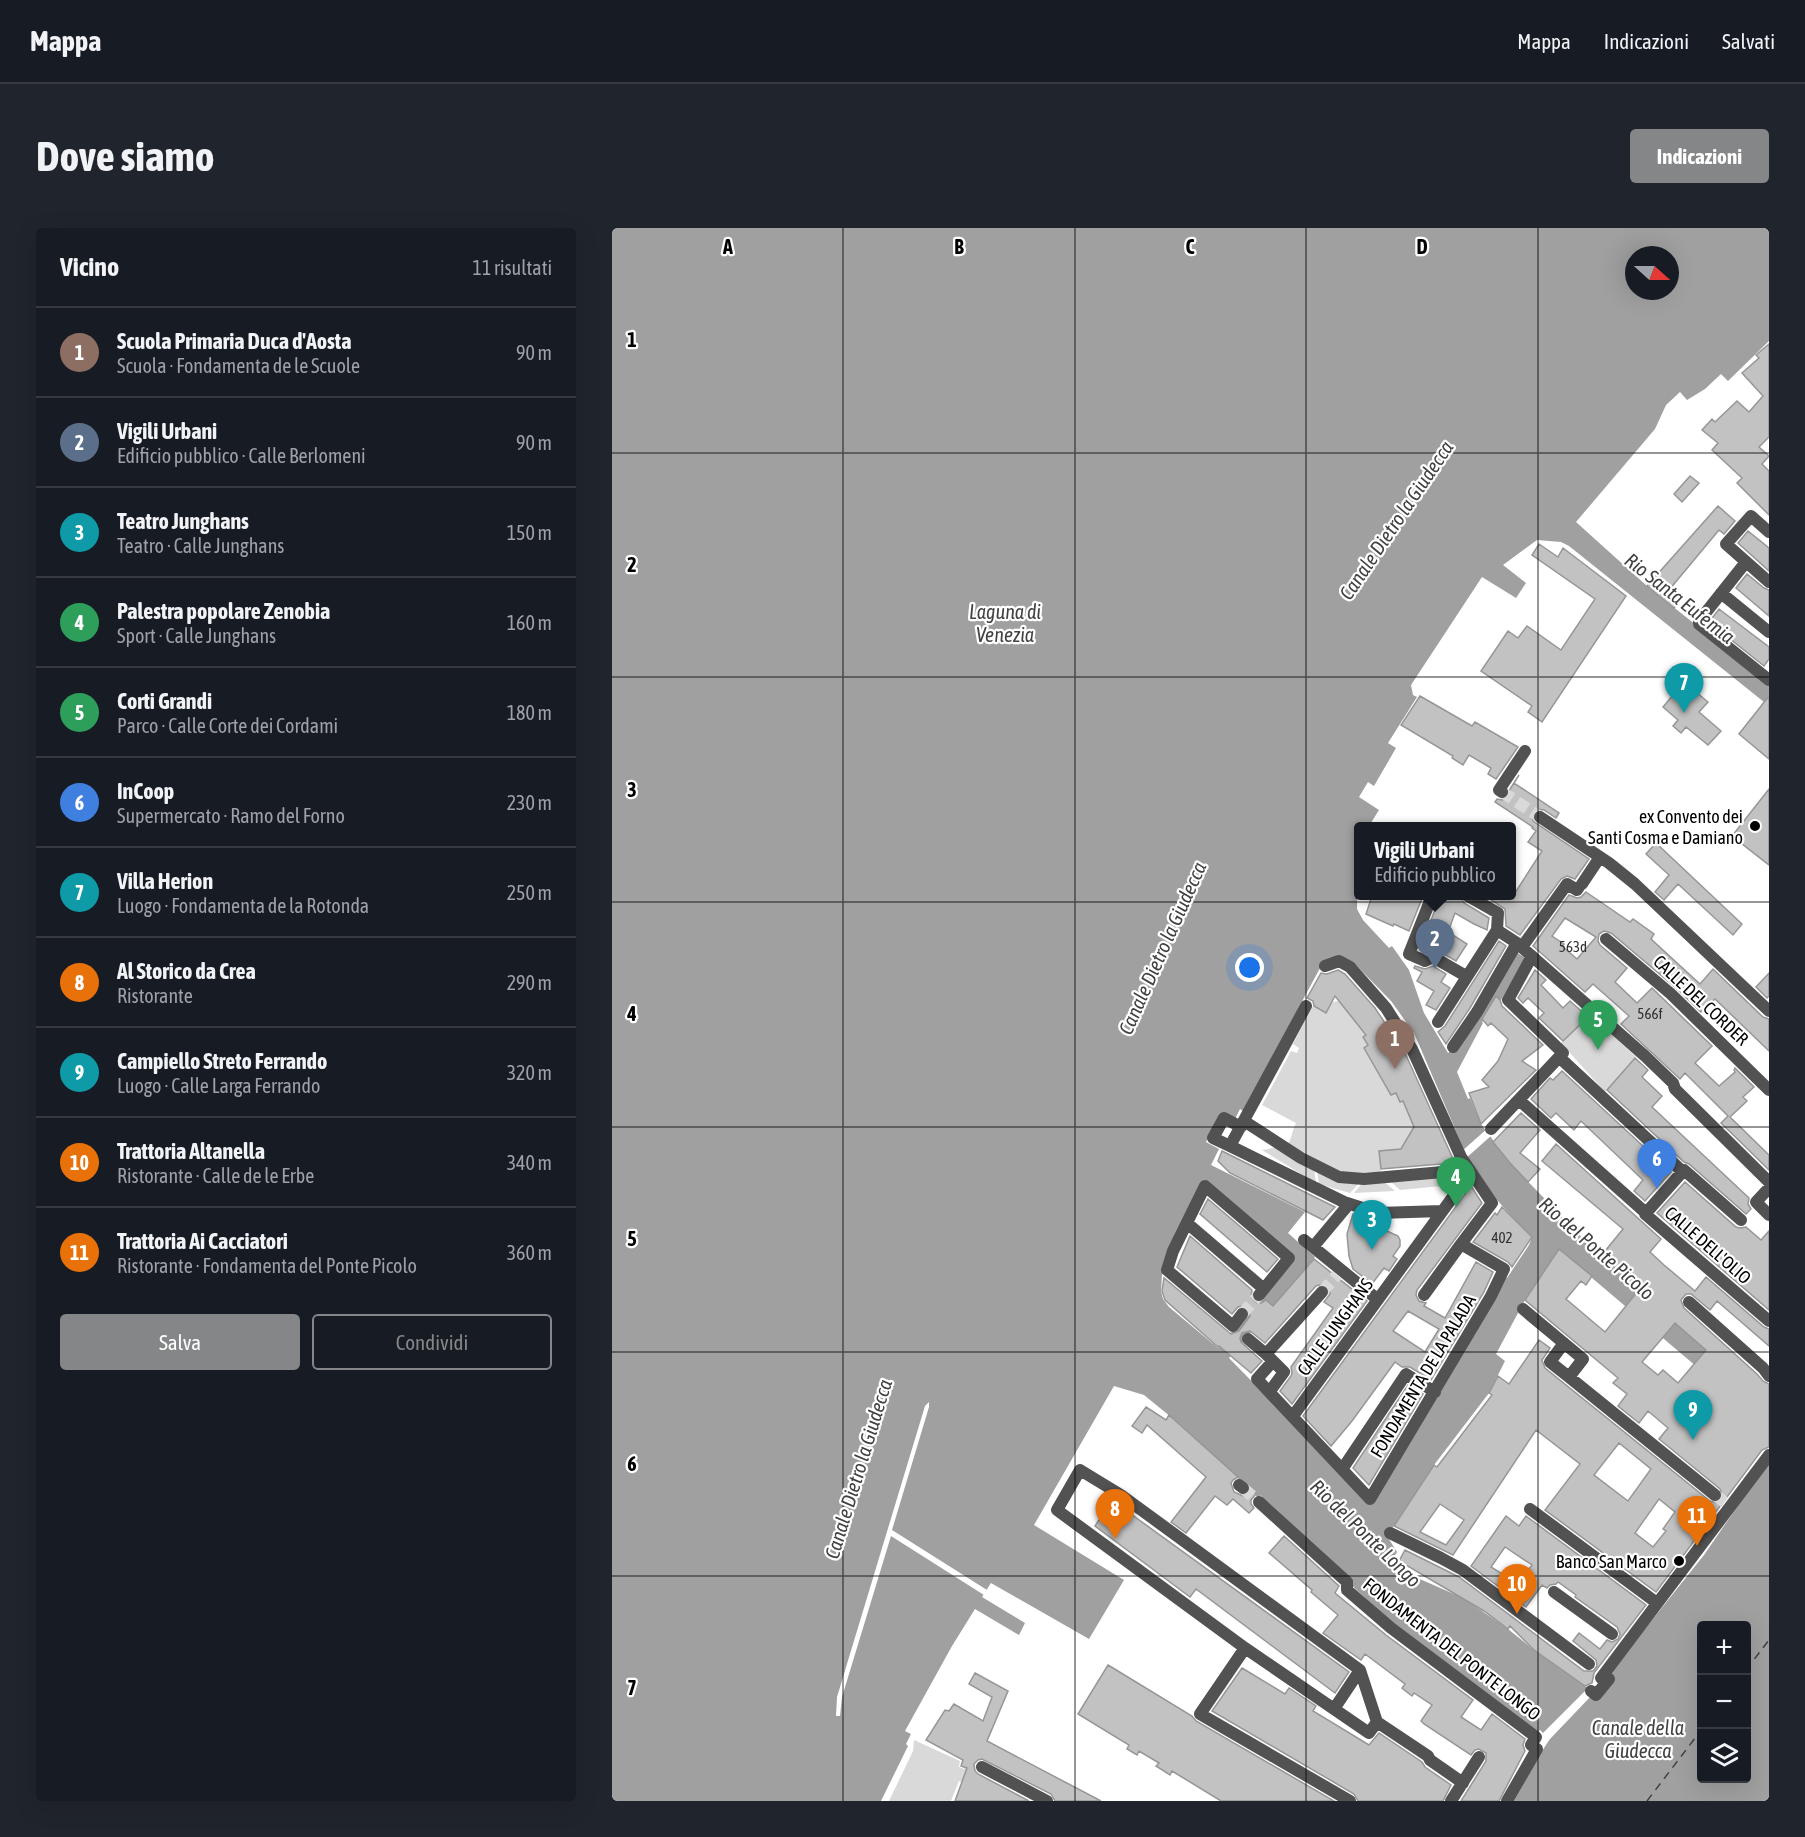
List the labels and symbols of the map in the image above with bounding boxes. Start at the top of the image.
text: A [722,235,733,258]
text: B [954,235,964,258]
text: C [1186,235,1195,258]
text: D [1416,235,1428,258]
north arrow [1625,246,1679,300]
text: 1 [627,328,637,351]
water label: Canale Dietro la Giudecca [1334,436,1458,604]
water label: Rio Santa Eufemia [1621,548,1739,648]
text: 2 [627,553,637,576]
water label: Laguna di Venezia [969,600,1041,646]
pin: 7 [1664,664,1704,713]
text: 3 [627,778,637,801]
place label: ex Convento dei Santi Cosma e Damiano [1588,806,1743,848]
marker: ex Convento dei Santi Cosma e Damiano [1748,819,1762,833]
water label: Canale Dietro la Giudecca [1114,858,1210,1038]
pin: 2 [1416,920,1454,969]
house number: 563d [1559,938,1587,955]
street label: CALLE DEL CORDER [1649,951,1753,1049]
your location [1235,953,1264,982]
pin: 5 [1578,1000,1618,1050]
text: 4 [626,1002,637,1025]
house number: 566f [1637,1005,1663,1022]
pin: 1 [1376,1020,1414,1069]
pin: 6 [1638,1140,1676,1189]
pin: 4 [1436,1158,1476,1207]
water label: Rio del Ponte Picolo [1535,1192,1659,1304]
pin: 3 [1352,1200,1392,1250]
street label: CALLE DELL'OLIO [1661,1202,1755,1288]
text: 5 [627,1227,637,1250]
house number: 402 [1491,1229,1513,1246]
street label: CALLE JUNGHANS [1293,1274,1378,1380]
street label: FONDAMENTA DE LA PALADA [1366,1291,1480,1461]
water label: Canale Dietro la Giudecca [820,1377,896,1561]
pin: 9 [1674,1390,1712,1440]
text: 6 [627,1452,637,1475]
water label: Rio del Ponte Longo [1306,1474,1426,1592]
pin: 8 [1096,1490,1134,1539]
pin: 11 [1678,1496,1716,1546]
place label: Banco San Marco [1556,1551,1667,1572]
marker: Banco San Marco [1672,1554,1686,1568]
pin: 10 [1498,1564,1536,1614]
street label: FONDAMENTA DEL PONTE LONGO [1359,1573,1545,1725]
text: 7 [627,1676,637,1699]
water label: Canale della Giudecca [1592,1716,1684,1762]

